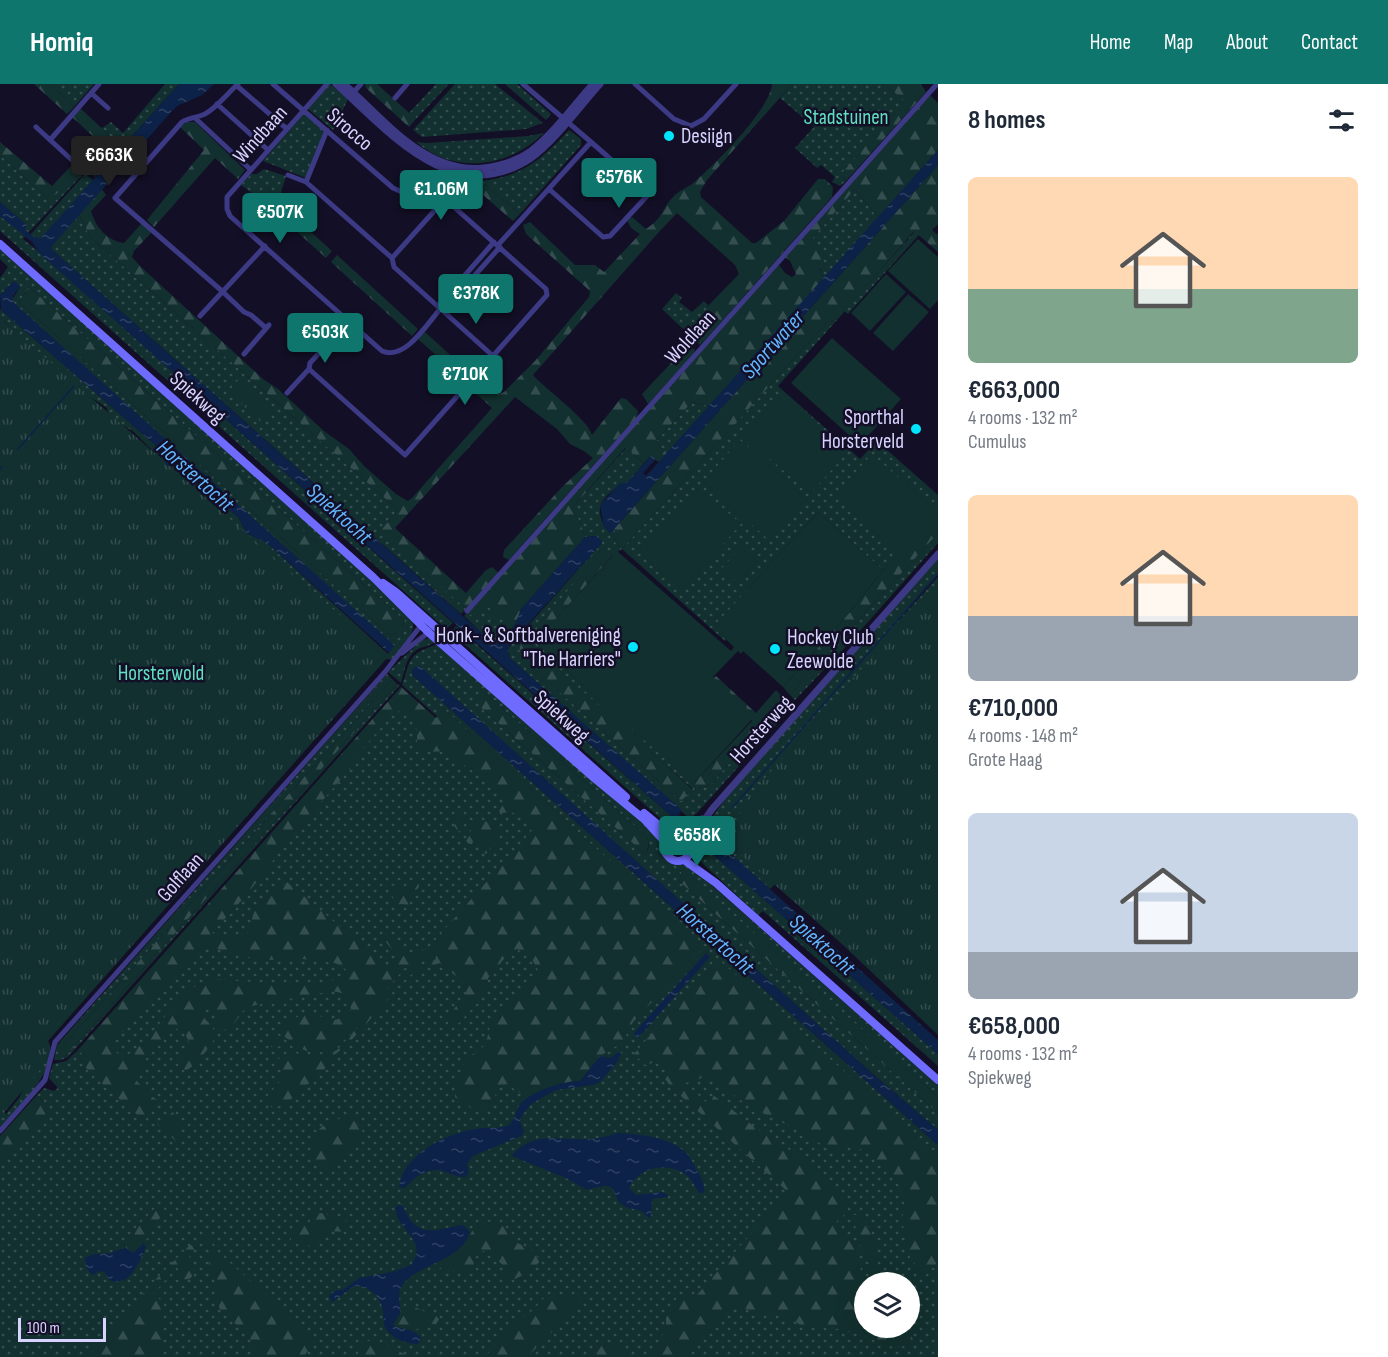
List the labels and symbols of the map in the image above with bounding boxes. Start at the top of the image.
street label: Windbaan [228,100,293,168]
street label: Sirocco [322,103,378,156]
park label: Stadstuinen [803,105,889,130]
place label: Desiign [681,124,733,149]
marker: Desiign [662,129,676,143]
pin: €663K [67,136,151,187]
pin: €576K [577,158,661,209]
pin: €1.06M [392,170,490,221]
pin: €507K [238,193,322,244]
pin: €378K [434,274,518,325]
street label: Woldlaan [660,305,721,369]
water label: Sportwater [736,305,811,385]
pin: €503K [283,313,367,364]
pin: €710K [423,355,507,406]
street label: Spiekweg [165,366,231,429]
place label: Sporthal Horsterveld [821,405,904,454]
marker: Sporthal Horsterveld [909,422,923,436]
water label: Horstertocht [151,434,240,519]
water label: Spiektocht [301,478,378,551]
place label: Honk- & Softbalvereniging "The Harriers" [436,623,621,672]
place label: Hockey Club Zeewolde [787,625,874,674]
marker: Honk- & Softbalvereniging "The Harriers" [626,640,640,654]
marker: Hockey Club Zeewolde [768,642,782,656]
park label: Horsterwold [118,661,204,686]
street label: Spiekweg [529,685,595,748]
street label: Horsterweg [725,690,798,768]
pin: €658K [655,816,739,867]
street label: Golflaan [152,848,209,907]
water label: Horstertocht [671,897,760,982]
water label: Spiektocht [784,909,861,982]
scale bar [18,1315,106,1342]

